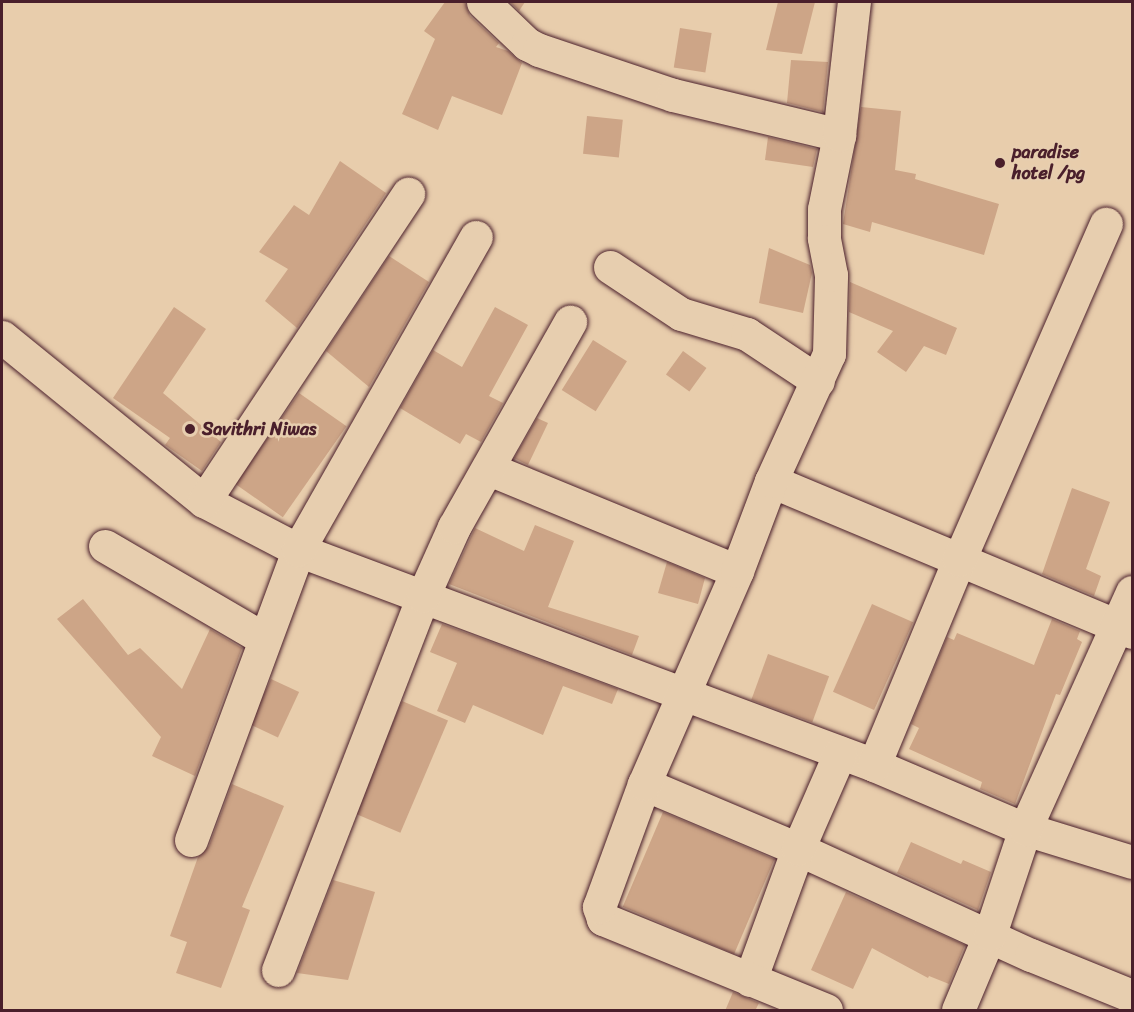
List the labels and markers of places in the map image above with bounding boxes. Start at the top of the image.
place label: paradise hotel /pg [1012,142,1085,184]
marker: paradise hotel /pg [993,156,1007,170]
place label: Savithri Niwas [202,418,317,440]
marker: Savithri Niwas [183,422,197,436]

